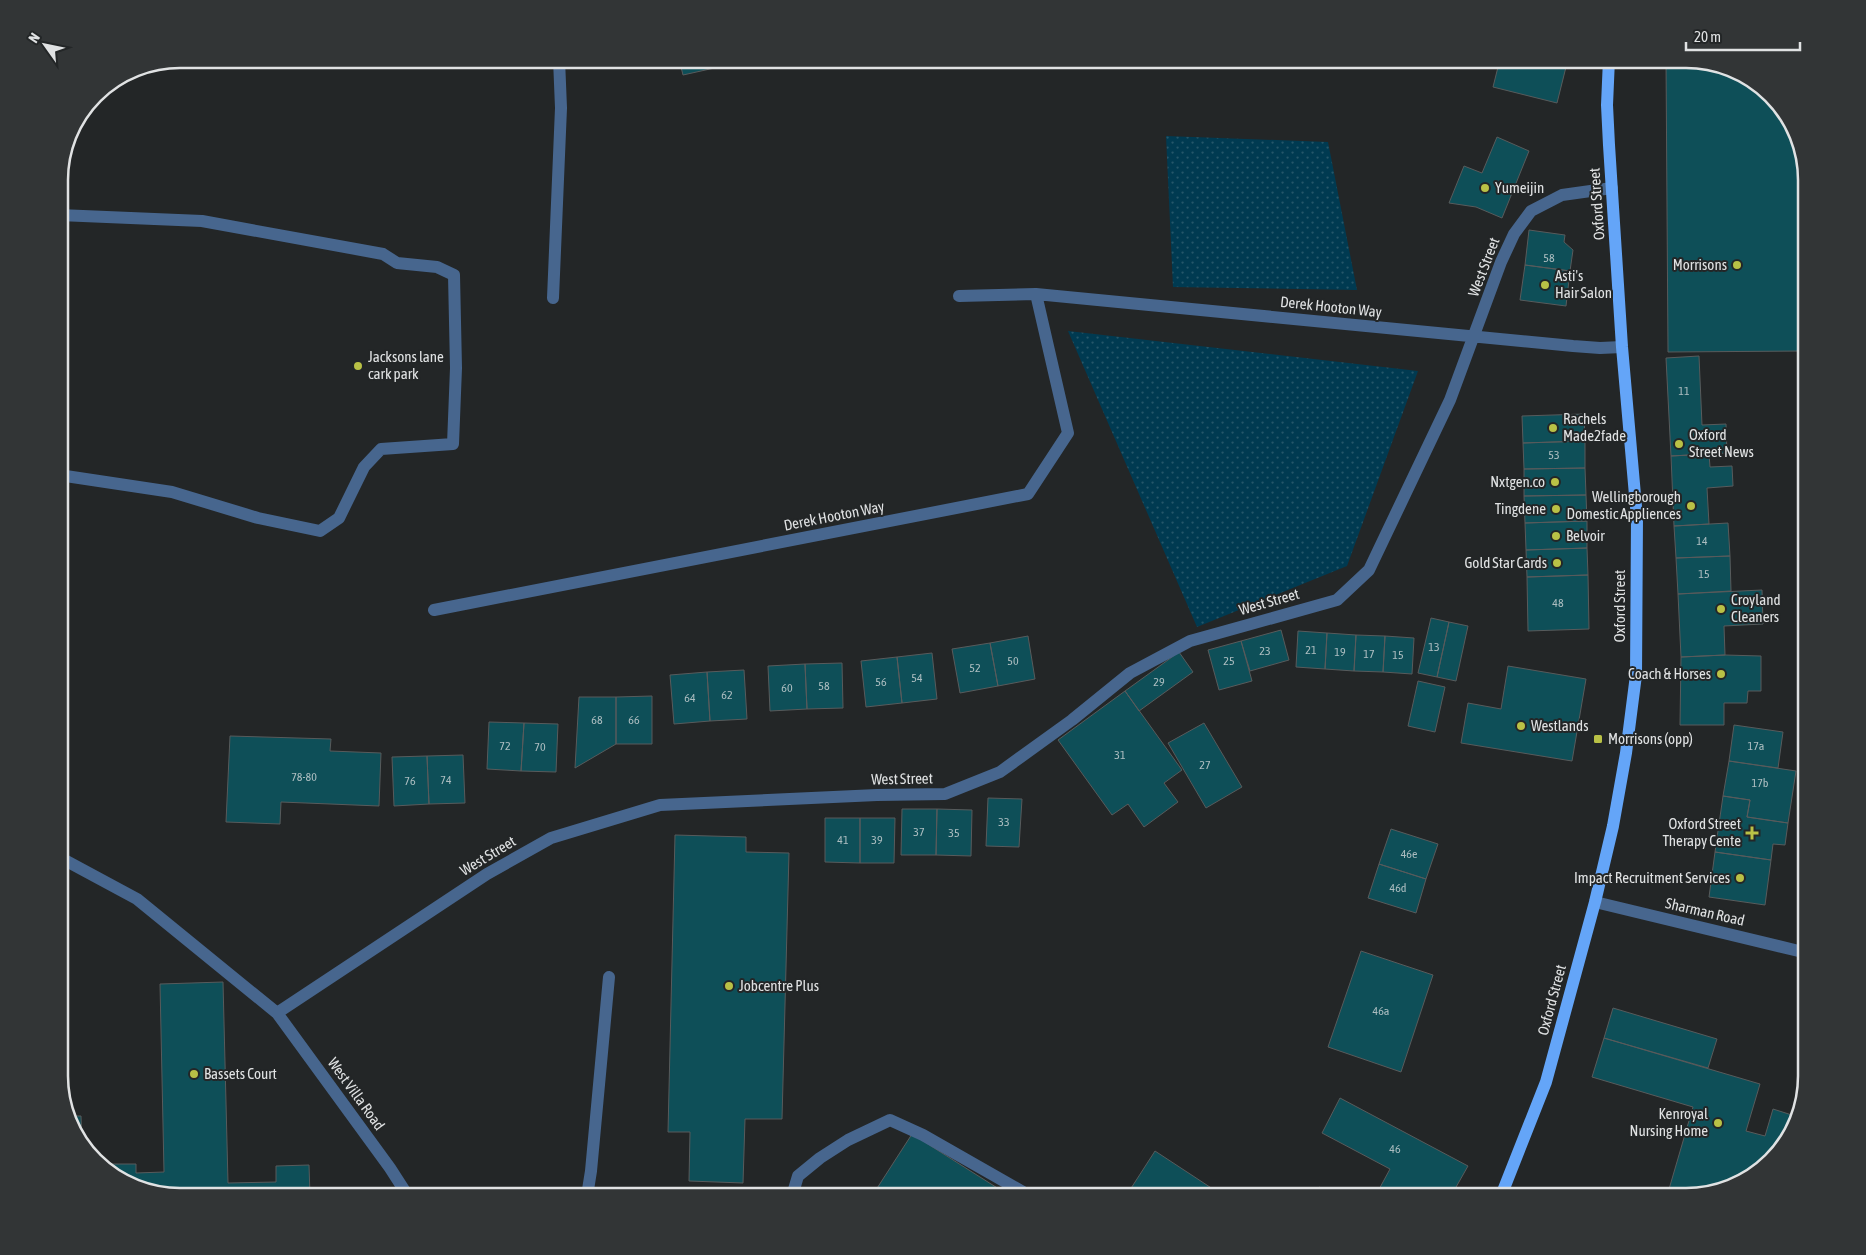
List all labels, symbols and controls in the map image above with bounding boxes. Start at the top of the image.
north arrow [20,20,70,70]
scale bar [1686,20,1800,52]
text: 20 m [1694,28,1721,45]
text: N [25,30,43,46]
street label: Oxford Street [1585,167,1608,241]
place label: Yumeijin [1495,179,1544,196]
marker: Yumeijin [1479,182,1491,194]
street label: West Street [1465,235,1503,299]
house number: 58 [1543,251,1555,265]
place label: Morrisons [1673,256,1727,273]
marker: Morrisons [1731,259,1743,271]
place label: Asti's Hair Salon [1555,267,1612,301]
marker: Asti's Hair Salon [1539,279,1551,291]
street label: Derek Hooton Way [1279,293,1383,320]
place label: Jacksons lane cark park [368,348,444,382]
marker: Jacksons lane cark park [352,360,364,372]
house number: 11 [1678,384,1690,398]
place label: Rachels Made2fade [1563,410,1626,444]
marker: Rachels Made2fade [1547,422,1559,434]
place label: Oxford Street News [1689,426,1754,460]
marker: Oxford Street News [1673,438,1685,450]
house number: 53 [1548,448,1560,462]
place label: Nxtgen.co [1490,473,1545,490]
marker: Nxtgen.co [1549,476,1561,488]
place label: Wellingborough Domestic Appliences [1567,488,1681,522]
street label: Derek Hooton Way [782,497,886,534]
place label: Tingdene [1495,500,1546,517]
marker: Wellingborough Domestic Appliences [1685,500,1697,512]
marker: Tingdene [1550,503,1562,515]
place label: Belvoir [1566,527,1605,544]
marker: Belvoir [1550,530,1562,542]
house number: 14 [1696,534,1708,548]
place label: Gold Star Cards [1464,554,1547,571]
marker: Gold Star Cards [1551,557,1563,569]
house number: 15 [1698,567,1710,581]
street label: Oxford Street [1611,570,1628,642]
street label: West Street [1237,585,1301,618]
place label: Croyland Cleaners [1731,591,1781,625]
house number: 48 [1552,596,1564,610]
marker: Croyland Cleaners [1715,603,1727,615]
house number: 13 [1428,640,1440,654]
house number: 21 [1305,643,1317,657]
house number: 23 [1259,644,1271,658]
house number: 19 [1334,645,1346,659]
house number: 17 [1363,647,1375,661]
house number: 15 [1392,648,1404,662]
house number: 50 [1007,654,1019,668]
house number: 25 [1223,654,1235,668]
house number: 52 [969,661,981,675]
place label: Coach & Horses [1628,665,1711,682]
marker: Coach & Horses [1715,668,1727,680]
house number: 54 [911,671,923,685]
house number: 56 [875,675,887,689]
house number: 29 [1153,675,1165,689]
house number: 58 [818,679,830,693]
house number: 60 [781,681,793,695]
house number: 62 [721,688,733,702]
house number: 64 [684,691,696,705]
house number: 68 [591,713,603,727]
house number: 66 [628,713,640,727]
place label: Westlands [1531,717,1588,734]
marker: Westlands [1515,720,1527,732]
place label: Morrisons (opp) [1608,730,1693,747]
marker: Morrisons (opp) [1592,733,1604,745]
house number: 72 [499,739,511,753]
house number: 17a [1748,739,1764,753]
house number: 70 [534,740,546,754]
house number: 31 [1114,748,1126,762]
house number: 27 [1199,758,1211,772]
street label: West Street [871,769,933,788]
house number: 78-80 [291,770,317,784]
house number: 74 [440,773,452,787]
house number: 76 [404,774,416,788]
house number: 17b [1752,776,1769,790]
house number: 33 [998,815,1010,829]
place label: Oxford Street Therapy Cente [1663,815,1741,849]
house number: 37 [913,825,925,839]
house number: 35 [948,826,960,840]
marker: Oxford Street Therapy Cente [1745,826,1759,840]
street label: West Street [457,832,519,879]
house number: 41 [837,833,849,847]
house number: 39 [871,833,883,847]
house number: 46e [1401,847,1417,861]
place label: Impact Recruitment Services [1574,869,1730,886]
marker: Impact Recruitment Services [1734,872,1746,884]
house number: 46d [1390,881,1406,895]
street label: Sharman Road [1664,894,1746,929]
street label: Oxford Street [1534,963,1569,1037]
place label: Jobcentre Plus [739,977,819,994]
marker: Jobcentre Plus [723,980,735,992]
house number: 46a [1373,1004,1389,1018]
street label: West Villa Road [324,1054,388,1133]
place label: Bassets Court [204,1065,277,1082]
marker: Bassets Court [188,1068,200,1080]
place label: Kenroyal Nursing Home [1630,1105,1708,1139]
marker: Kenroyal Nursing Home [1712,1117,1724,1129]
house number: 46 [1389,1142,1401,1156]

